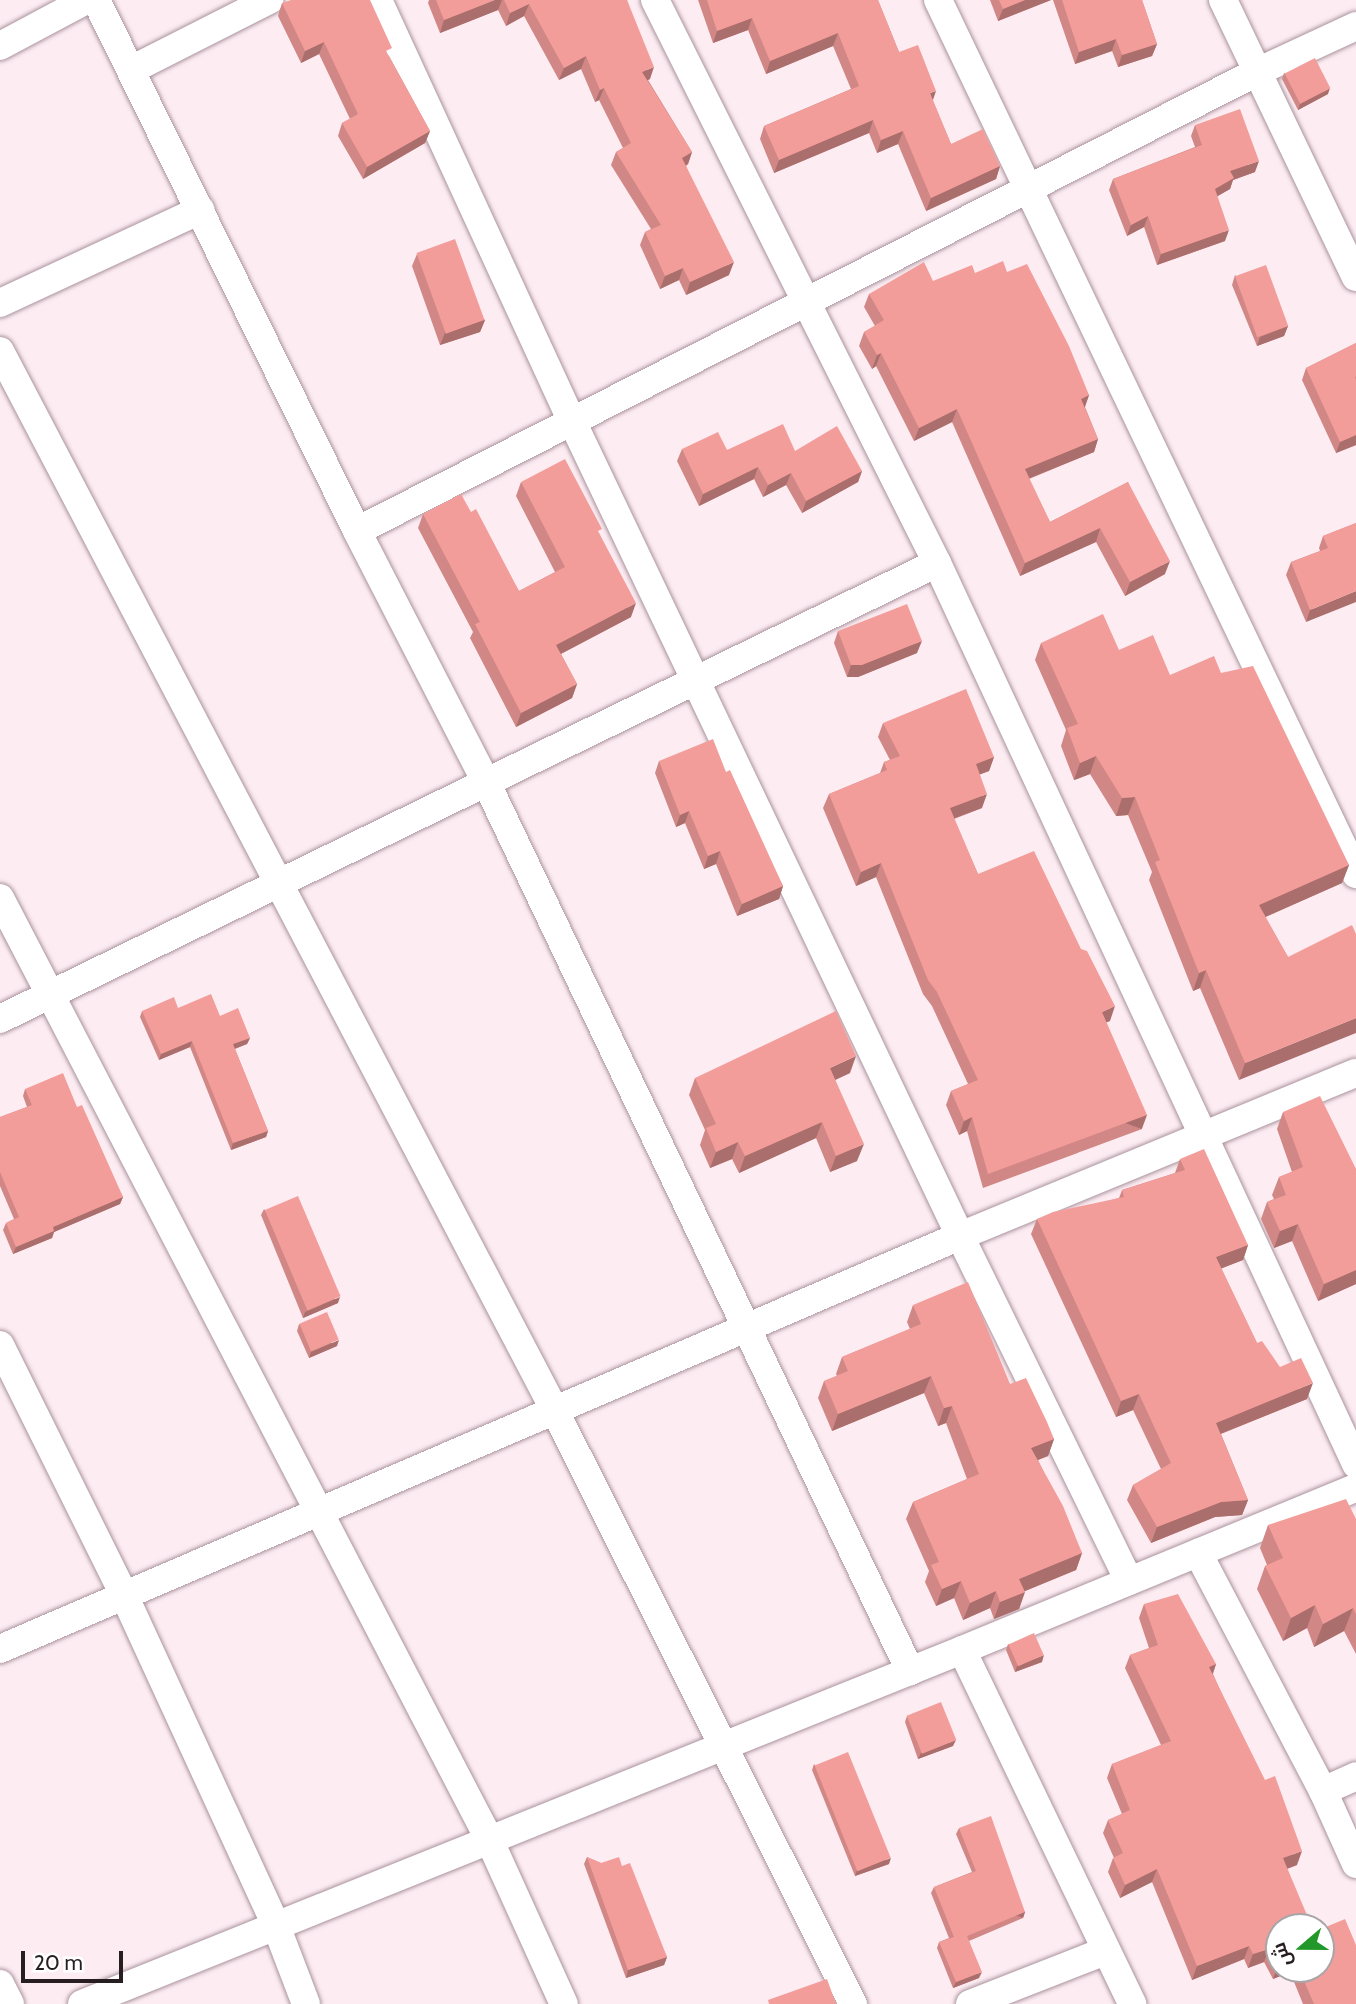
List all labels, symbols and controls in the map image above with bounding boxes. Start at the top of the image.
north arrow [1265,1913,1335,1983]
scale bar [24,1938,126,1982]
text: ش [1267,1939,1297,1970]
text: 20 m [34,1950,83,1975]

